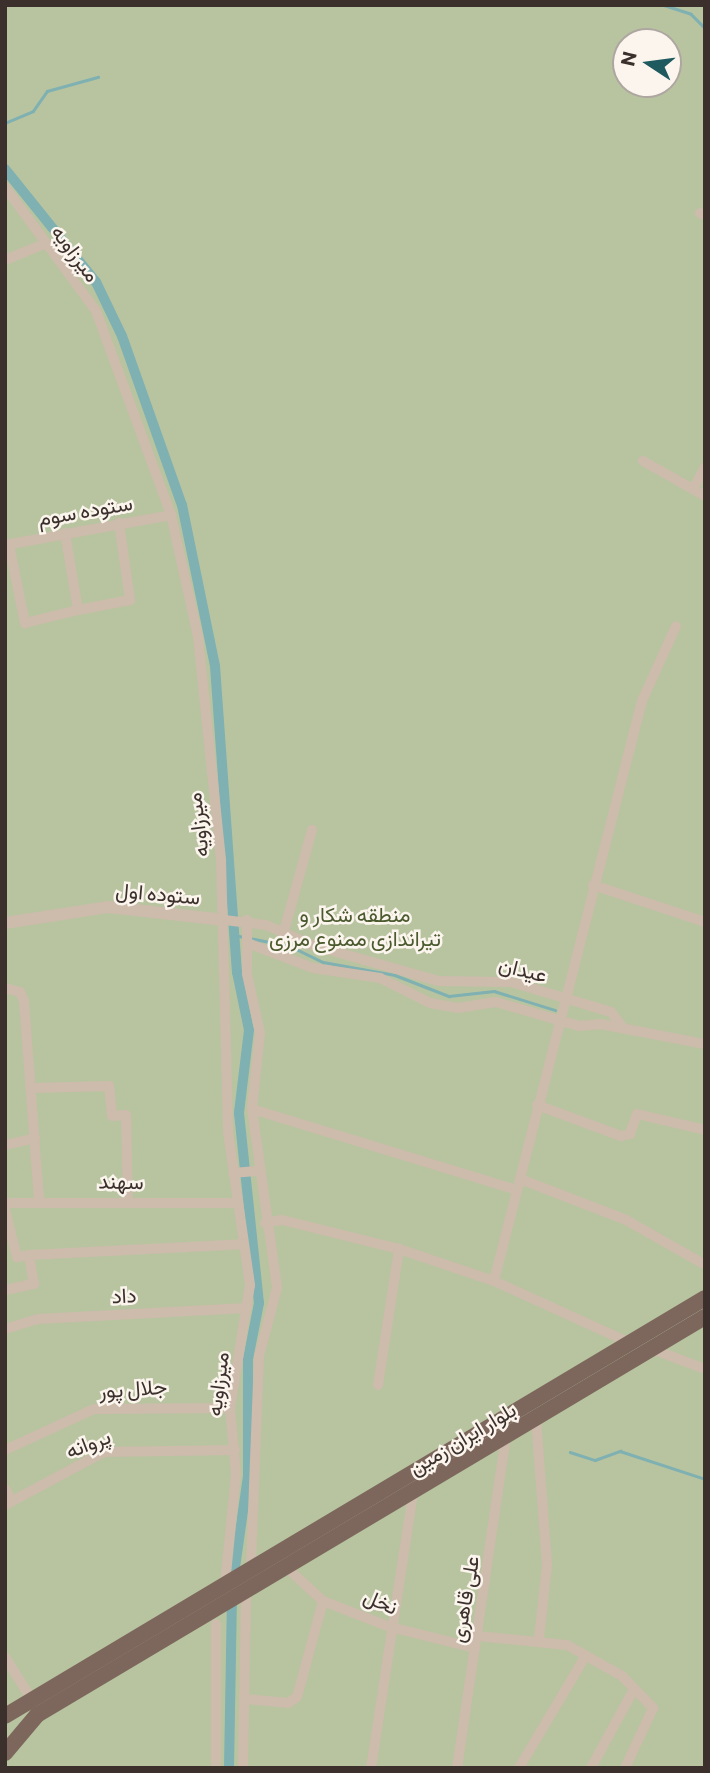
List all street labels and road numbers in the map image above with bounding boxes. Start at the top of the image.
street label: میرزاویه [46,220,106,286]
street label: ستوده سوم [36,489,134,531]
street label: میرزاویه [181,791,213,859]
street label: ستوده اول [115,877,201,909]
street label: عیدان [496,951,550,987]
street label: سهند [98,1168,144,1194]
street label: داد [111,1282,137,1308]
street label: میرزاویه [201,1350,233,1418]
street label: جلال پور [98,1373,168,1403]
street label: بلوار ایران زمین [404,1396,520,1480]
street label: پروانه [62,1423,114,1463]
street label: علی قاهری [444,1554,484,1644]
street label: نخل [360,1583,402,1619]

